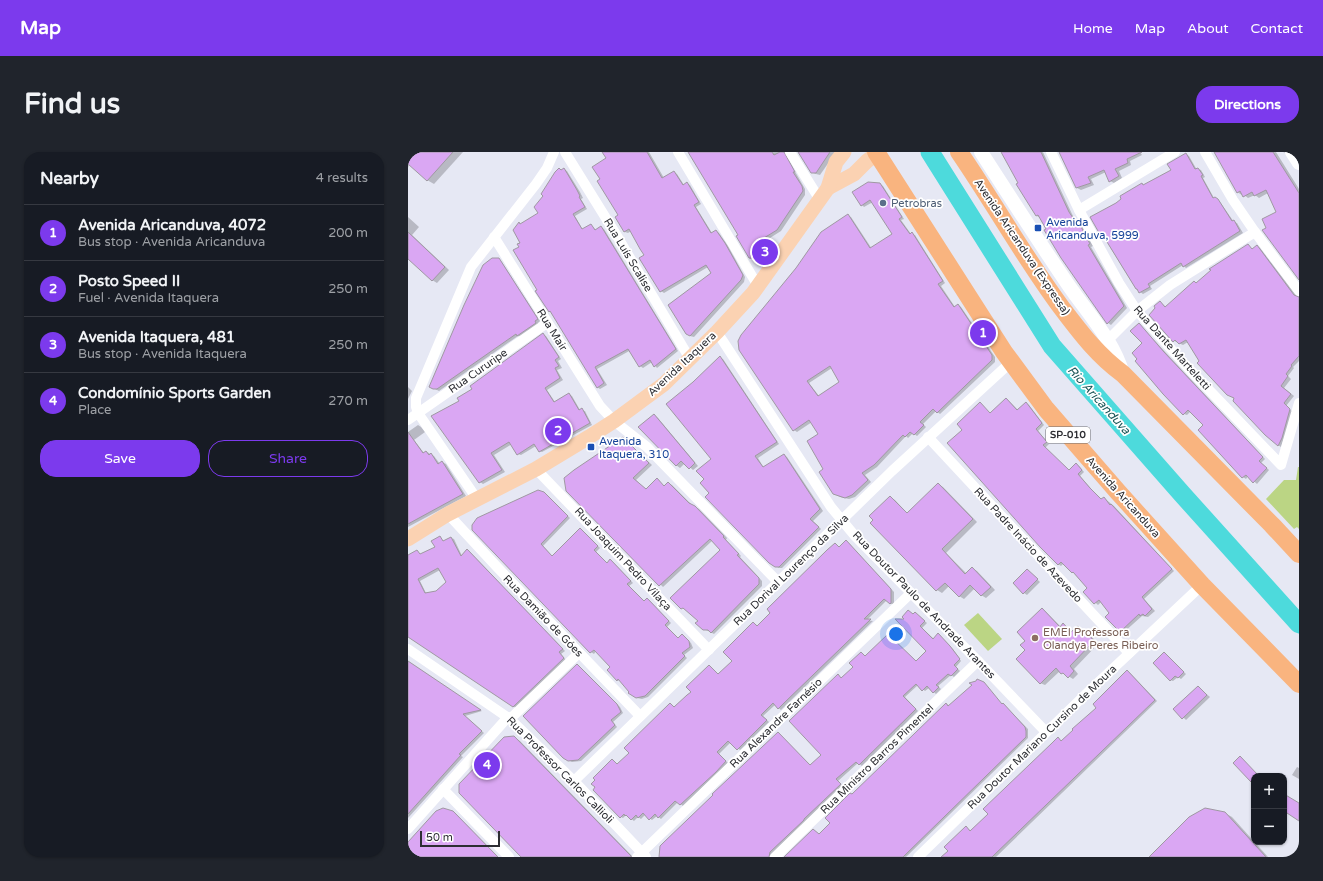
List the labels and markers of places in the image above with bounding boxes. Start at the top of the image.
place label: Petrobras [891,197,942,210]
marker: Petrobras [878,198,888,208]
place label: Avenida Aricanduva, 5999 [1046,216,1139,242]
marker: Avenida Aricanduva, 5999 [1033,223,1043,233]
pin: 3 [752,237,778,267]
pin: 1 [970,318,996,348]
pin: 2 [545,416,571,446]
place label: Avenida Itaquera, 310 [599,435,669,461]
marker: Avenida Itaquera, 310 [586,442,596,452]
place label: EMEI Professora Olandya Peres Ribeiro [1043,626,1159,652]
marker: EMEI Professora Olandya Peres Ribeiro [1030,633,1040,643]
pin: 4 [474,750,500,780]

